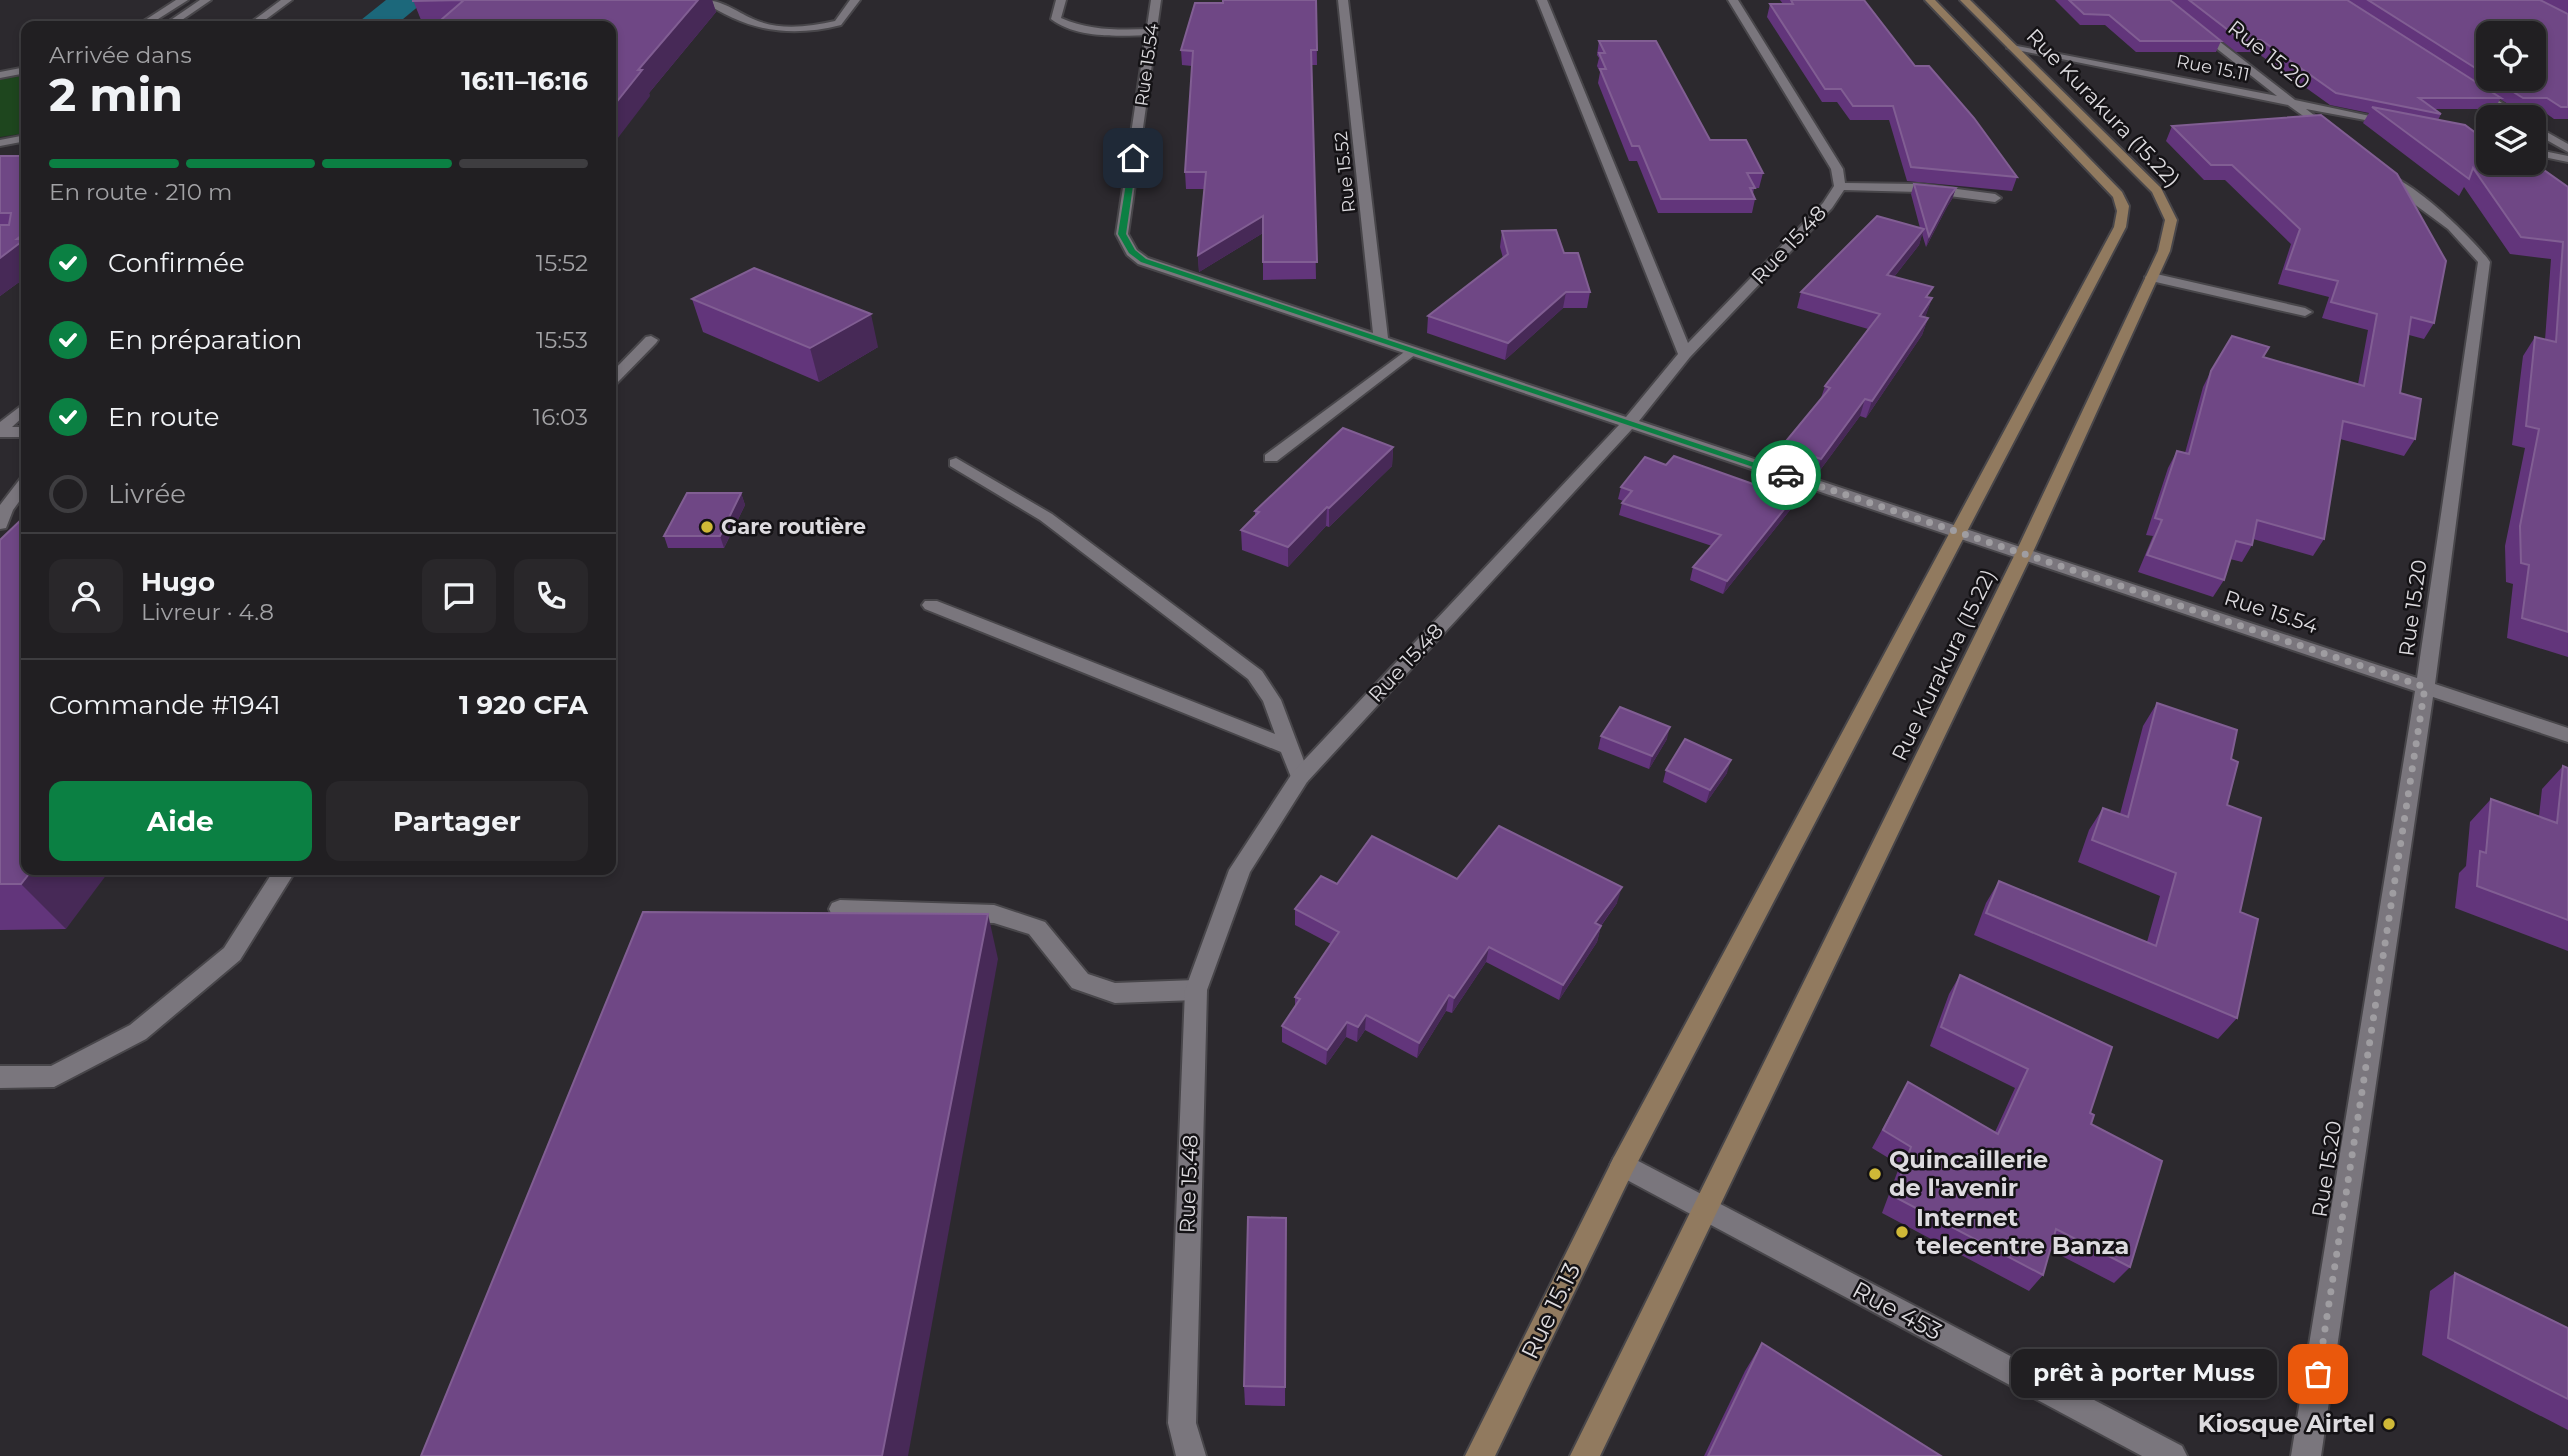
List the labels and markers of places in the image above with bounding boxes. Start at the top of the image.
pin [1103,128,1163,188]
place label: Gare routière [721,514,866,539]
marker: Gare routière [699,519,715,535]
place label: Quincaillerie de l'avenir [1889,1145,2048,1202]
marker: Quincaillerie de l'avenir [1867,1166,1883,1182]
place label: Internet telecentre Banza [1916,1203,2129,1260]
marker: Internet telecentre Banza [1894,1224,1910,1240]
pin [2288,1344,2348,1404]
callout: prêt à porter Muss [2010,1350,2276,1398]
place label: Kiosque Airtel [2198,1409,2375,1438]
marker: Kiosque Airtel [2381,1416,2397,1432]

